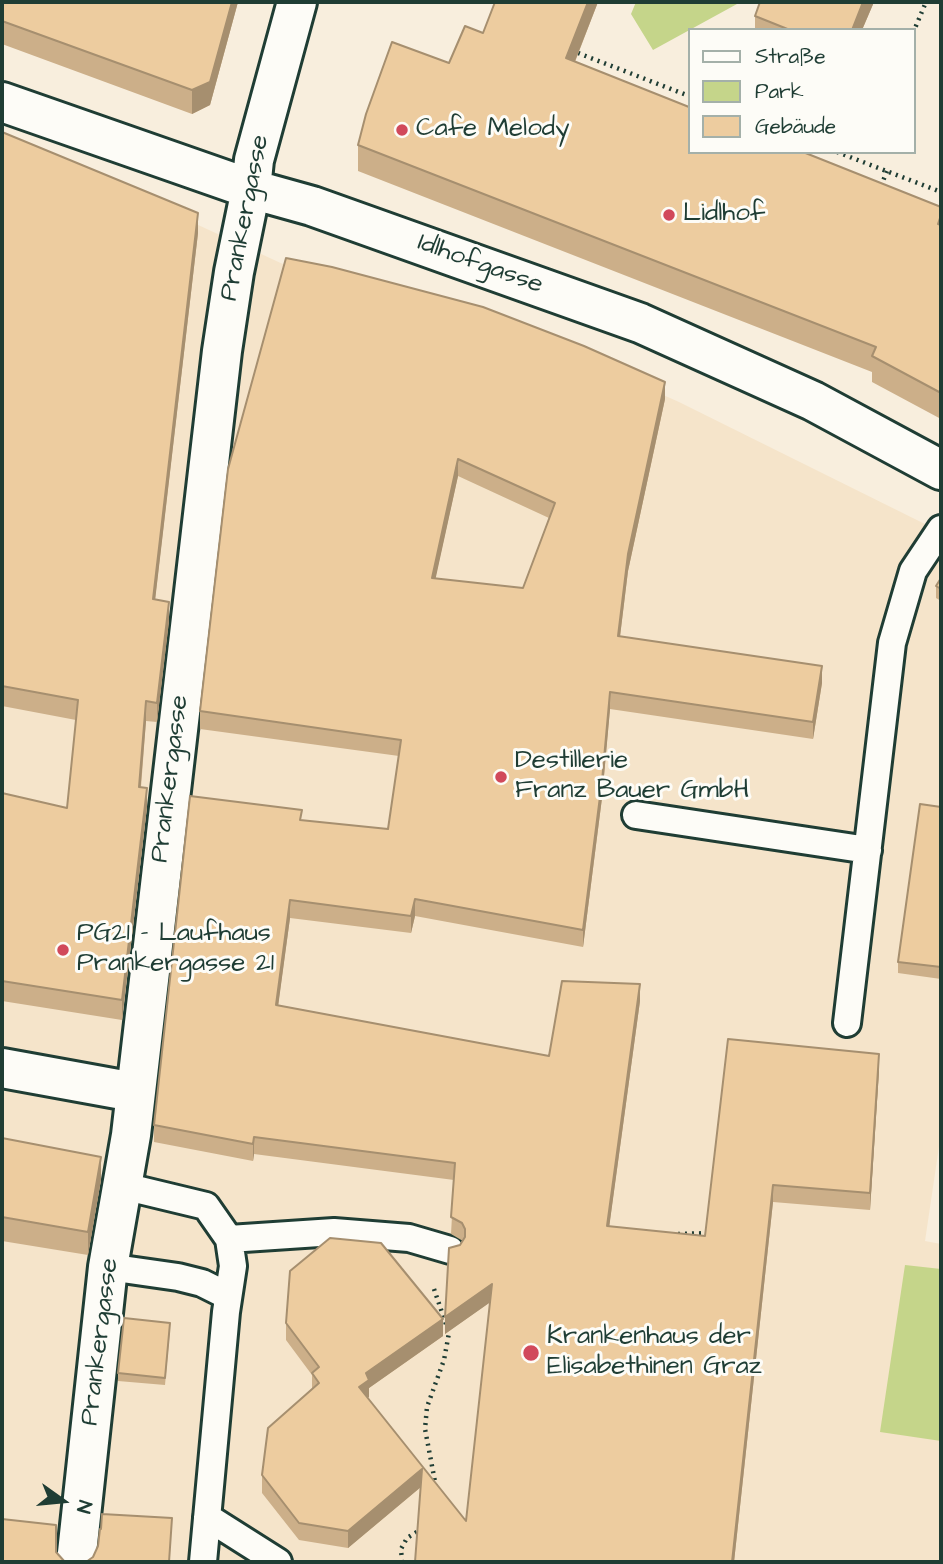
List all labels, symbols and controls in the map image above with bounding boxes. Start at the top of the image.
legend [688,28,915,154]
text: Straße [755,42,826,71]
text: Park [755,77,804,106]
text: Gebäude [755,112,836,141]
place label: Cafe Melody [416,114,569,146]
marker: Cafe Melody [394,122,410,138]
street label: Prankergasse [215,132,277,304]
place label: Lidlhof [683,199,765,231]
marker: Lidlhof [661,207,677,223]
street label: Idlhofgasse [413,228,547,302]
street label: Prankergasse [145,694,197,864]
place label: Destillerie Franz Bauer GmbH [515,746,749,808]
marker: Destillerie Franz Bauer GmbH [493,769,509,785]
place label: PG21 - Laufhaus Prankergasse 21 [77,919,274,981]
marker: PG21 - Laufhaus Prankergasse 21 [55,942,71,958]
street label: Prankergasse [75,1257,127,1427]
place label: Krankenhaus der Elisabethinen Graz [547,1322,762,1384]
marker: Krankenhaus der Elisabethinen Graz [521,1343,541,1363]
north arrow [28,1466,98,1536]
text: N [69,1497,98,1516]

